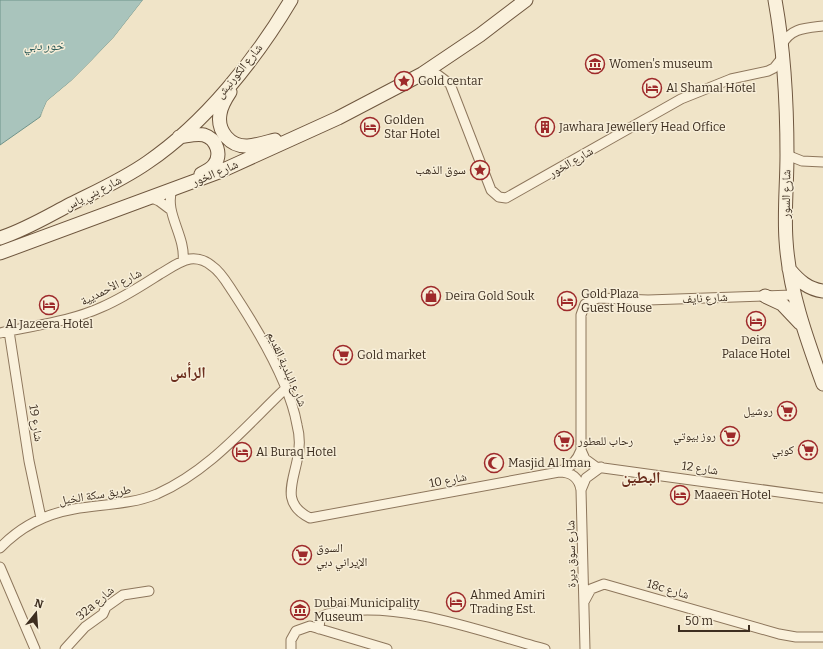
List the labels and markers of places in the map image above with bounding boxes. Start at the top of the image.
museum icon: Women's museum [584,53,606,75]
place label: Women's museum [609,57,713,71]
place icon: Gold centar [393,70,415,92]
place label: Gold centar [418,74,484,88]
hotel icon: Al Shamal Hotel [641,77,663,99]
place label: Al Shamal Hotel [666,81,756,95]
place label: Golden Star Hotel [384,113,441,141]
hotel icon: Golden Star Hotel [359,116,381,138]
building icon: Jawhara Jewellery Head Office [534,116,556,138]
place label: Jawhara Jewellery Head Office [558,120,726,134]
place icon: سوق الذهب [469,159,491,181]
place label: سوق الذهب [415,163,466,177]
shop icon: Deira Gold Souk [420,285,442,307]
place label: Gold Plaza Guest House [581,287,652,315]
place label: Deira Gold Souk [445,289,535,303]
hotel icon: Gold Plaza Guest House [556,290,578,312]
hotel icon: Al Jazeera Hotel [38,294,60,316]
hotel icon: Deira Palace Hotel [745,310,767,332]
place label: Al Jazeera Hotel [5,317,93,331]
place label: Deira Palace Hotel [722,333,791,361]
supermarket icon: Gold market [332,344,354,366]
place label: Gold market [357,348,427,362]
supermarket icon: روشيل [776,400,798,422]
place label: روشيل [743,404,773,418]
supermarket icon: روز بيوتي [719,425,741,447]
place label: روز بيوتي [673,429,716,446]
supermarket icon: رحاب للعطور [553,430,575,452]
place label: رحاب للعطور [577,434,634,448]
supermarket icon: كوبي [797,439,819,461]
hotel icon: Al Buraq Hotel [231,441,253,463]
place label: كوبي [772,443,794,460]
place label: Al Buraq Hotel [256,445,337,459]
mosque icon: Masjid Al Iman [483,452,505,474]
place label: Masjid Al Iman [508,456,592,470]
hotel icon: Maaeen Hotel [669,484,691,506]
place label: Maaeen Hotel [694,488,772,502]
place label: السوق الإيراني دبي [316,541,367,572]
supermarket icon: السوق الإيراني دبي [291,544,313,566]
place label: Ahmed Amiri Trading Est. [470,588,546,616]
hotel icon: Ahmed Amiri Trading Est. [445,591,467,613]
place label: Dubai Municipality Museum [314,596,420,624]
museum icon: Dubai Municipality Museum [289,599,311,621]

